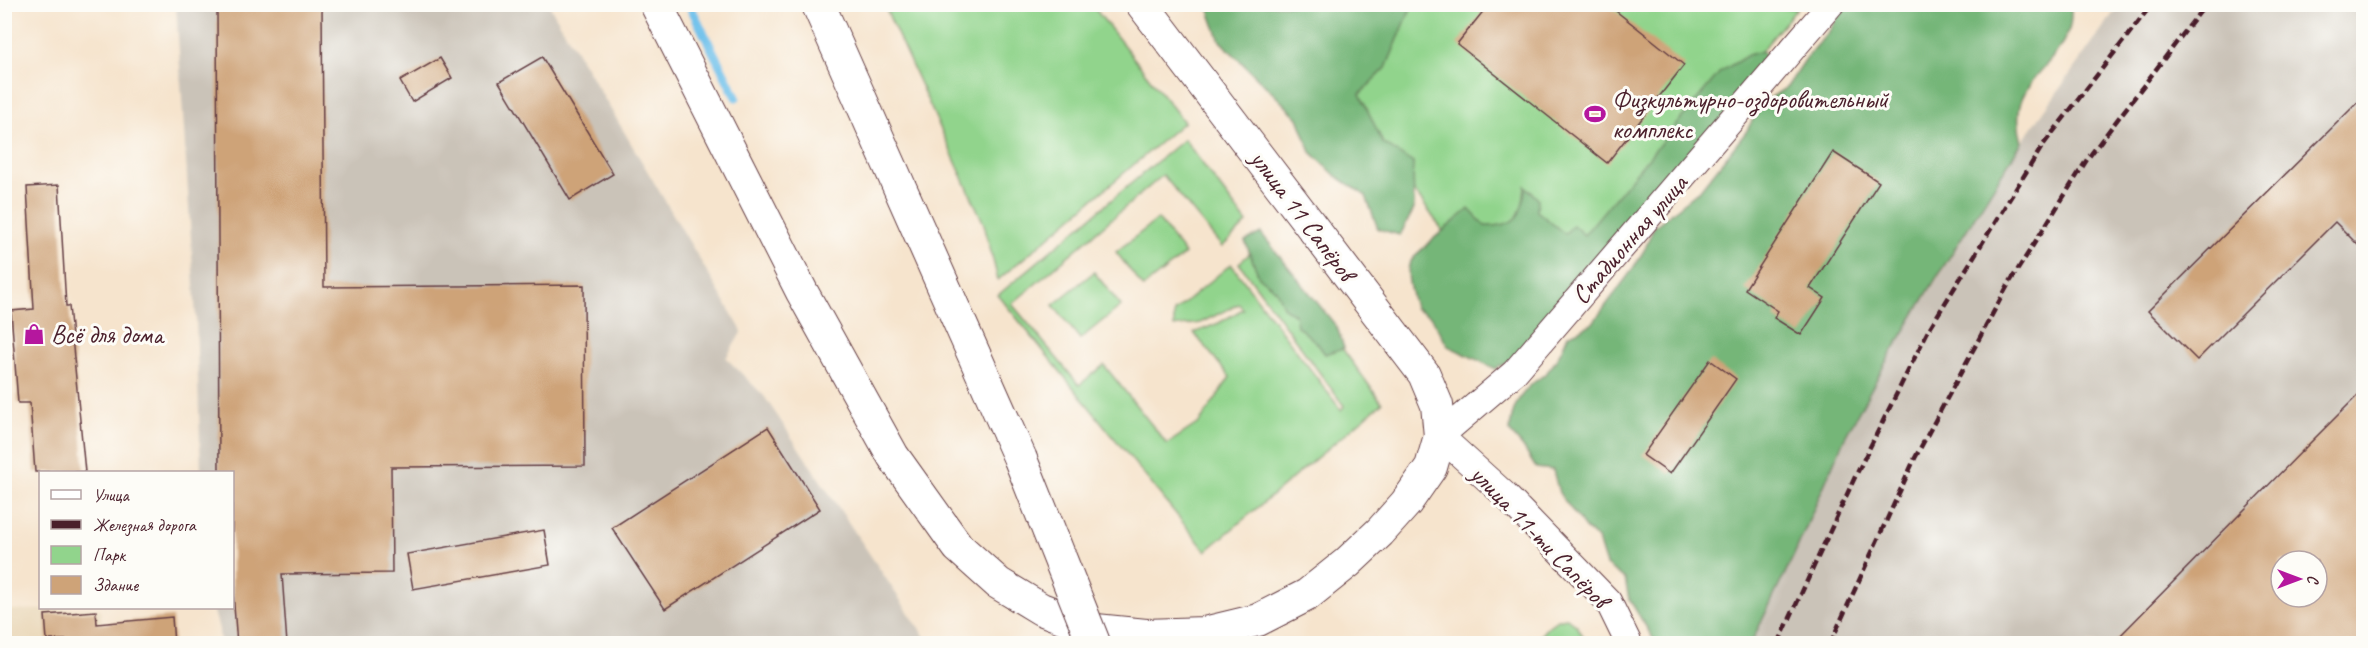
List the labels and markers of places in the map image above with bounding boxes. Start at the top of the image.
place label: Физкультурно-оздоровительный комплекс [1612,83,1890,146]
sports icon: Физкультурно-оздоровительный комплекс [1583,102,1607,126]
place label: Всё для дома [51,318,165,351]
shop icon: Всё для дома [22,322,46,346]

